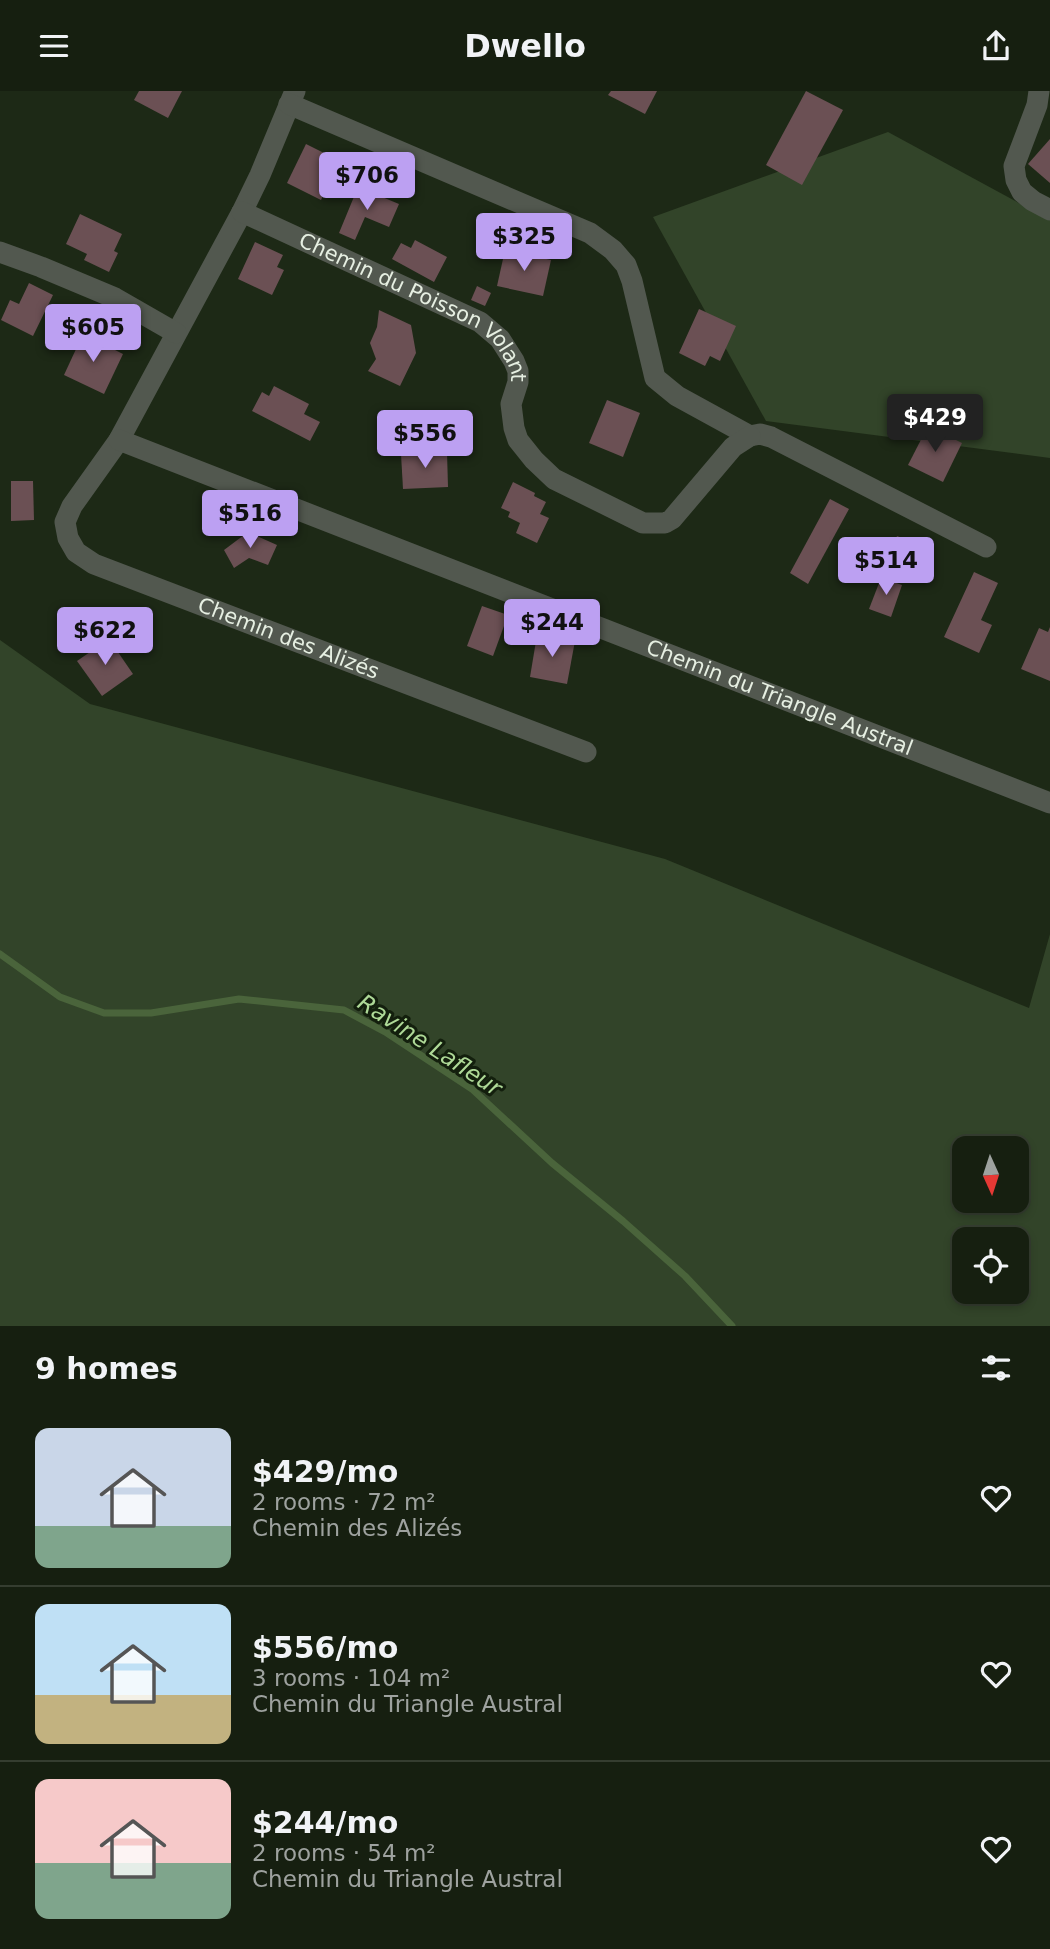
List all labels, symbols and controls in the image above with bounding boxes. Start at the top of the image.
icon: menu [35,27,73,65]
text: Dwello [464,27,586,65]
icon: share [977,27,1015,65]
pin: $706 [326,152,408,212]
text: $706 [335,162,399,188]
pin: $325 [483,213,565,273]
text: $325 [492,223,556,249]
street label: Chemin du Poisson Volant [295,228,530,382]
pin: $605 [52,305,134,364]
text: $605 [61,314,125,340]
pin: $429 [894,395,976,454]
text: $429 [903,404,967,430]
pin: $556 [384,411,466,470]
text: $556 [393,420,457,446]
pin: $516 [209,491,291,550]
text: $516 [218,500,282,526]
pin: $514 [845,538,927,597]
text: $514 [854,547,918,573]
street label: Chemin des Alizés [195,593,383,684]
pin: $244 [511,599,593,659]
pin: $622 [64,607,146,667]
text: $244 [520,609,584,635]
text: $622 [73,617,137,643]
street label: Chemin du Triangle Austral [643,635,916,760]
water label: Ravine Lafleur [353,989,508,1102]
north arrow [952,1136,1029,1213]
map controls [952,1136,1029,1304]
button: locate [952,1227,1029,1304]
icon: filters [977,1349,1015,1387]
text: 9 homes [35,1351,178,1386]
text: $429/mo [252,1454,398,1489]
icon: home [91,1456,175,1540]
icon: heart [977,1479,1015,1517]
text: 2 rooms · 72 m² [252,1489,436,1515]
text: Chemin des Alizés [252,1515,462,1541]
text: $556/mo [252,1630,398,1665]
icon: home [91,1632,175,1716]
icon: heart [977,1655,1015,1693]
text: 3 rooms · 104 m² [252,1665,450,1691]
text: Chemin du Triangle Austral [252,1691,563,1717]
text: $244/mo [252,1805,398,1840]
icon: home [91,1807,175,1891]
icon: heart [977,1830,1015,1868]
text: 2 rooms · 54 m² [252,1840,436,1866]
text: Chemin du Triangle Austral [252,1866,563,1892]

